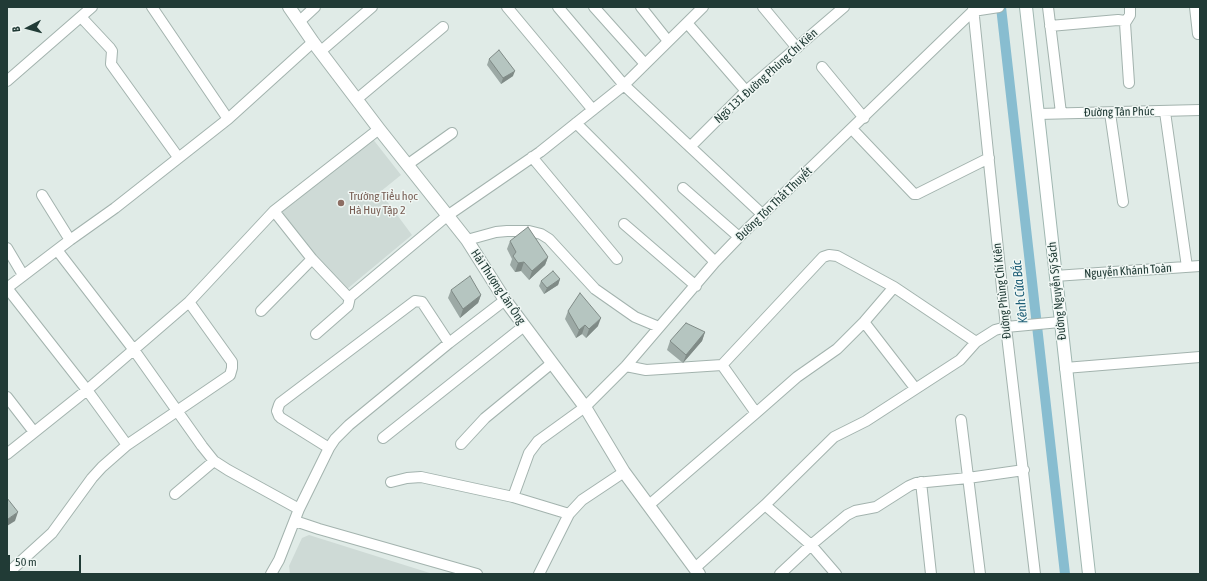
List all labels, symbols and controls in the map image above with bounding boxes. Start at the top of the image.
north arrow [8,8,48,48]
text: B [10,26,22,32]
street label: Ngõ 131 Đường Phùng Chí Kiên [711,26,821,126]
street label: Đường Tân Phúc [1084,104,1154,120]
street label: Đường Tôn Thất Thuyết [733,164,815,244]
place label: Trường Tiểu học Hà Huy Tập 2 [349,189,418,217]
marker: Trường Tiểu học Hà Huy Tập 2 [336,198,346,208]
street label: Đường Nguyễn Sỹ Sách [1045,241,1069,341]
street label: Đường Phùng Chí Kiên [990,242,1014,340]
street label: Hải Thượng Lãn Ông [468,247,528,327]
water label: Kênh Cửa Bắc [1009,260,1031,324]
street label: Nguyễn Khánh Toàn [1084,261,1172,281]
scale bar [10,547,83,573]
text: 50 m [15,555,37,569]

